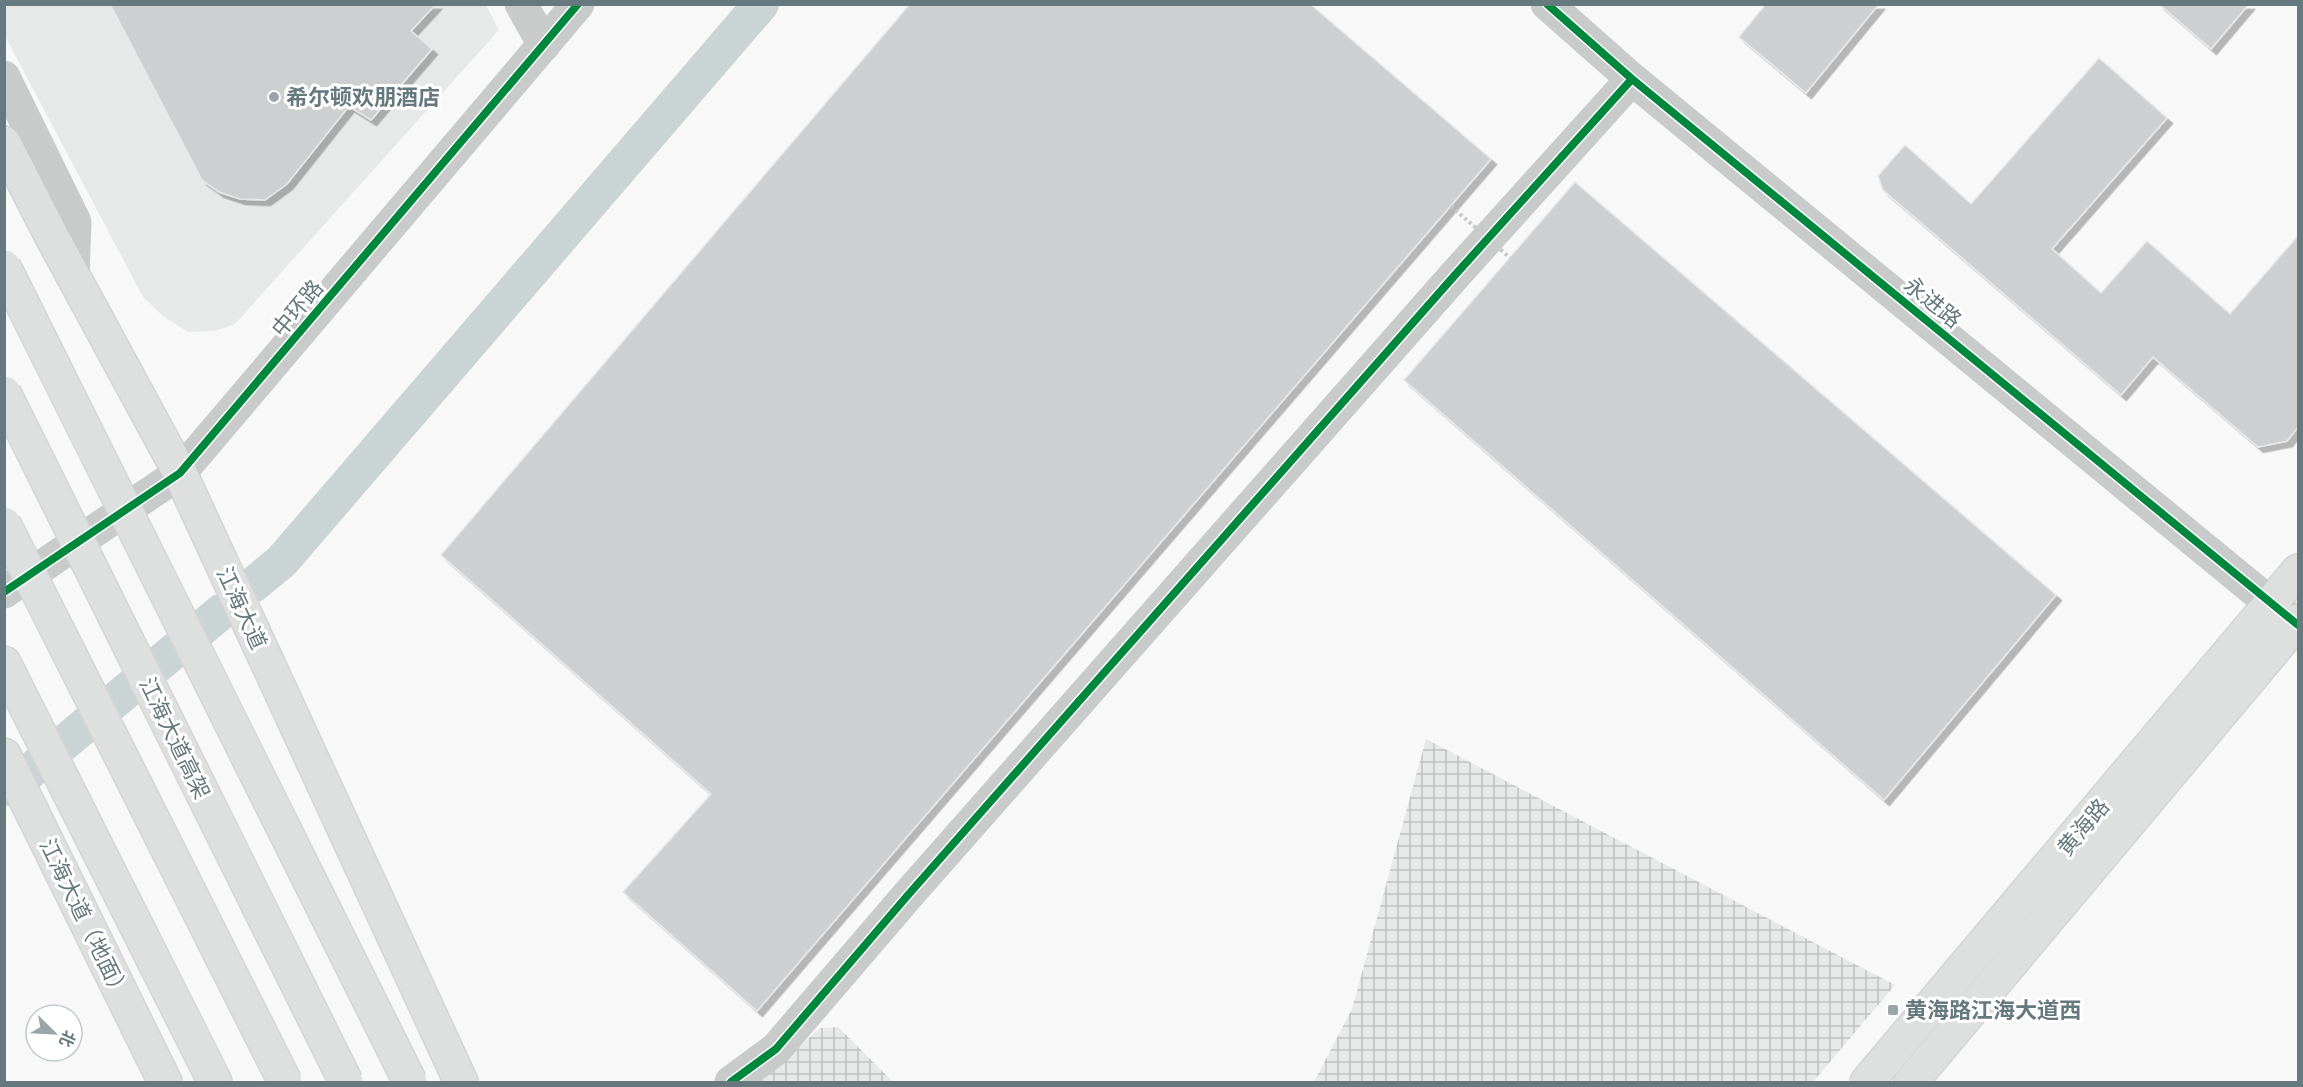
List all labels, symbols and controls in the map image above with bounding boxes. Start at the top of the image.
place label: 希尔顿欢朋酒店 [286,80,440,114]
marker: 希尔顿欢朋酒店 [267,90,281,104]
street label: 永进路 [1897,268,1969,336]
street label: 中环路 [263,272,331,344]
street label: 江海大道 [208,561,276,655]
street label: 江海大道高架 [131,671,219,805]
street label: 黄海路 [2049,791,2117,863]
street label: 江海大道（地面） [31,832,139,1006]
place label: 黄海路江海大道西 [1905,993,2081,1027]
north arrow [24,1003,84,1063]
marker: 黄海路江海大道西 [1886,1003,1900,1017]
text: 北 [53,1027,82,1051]

